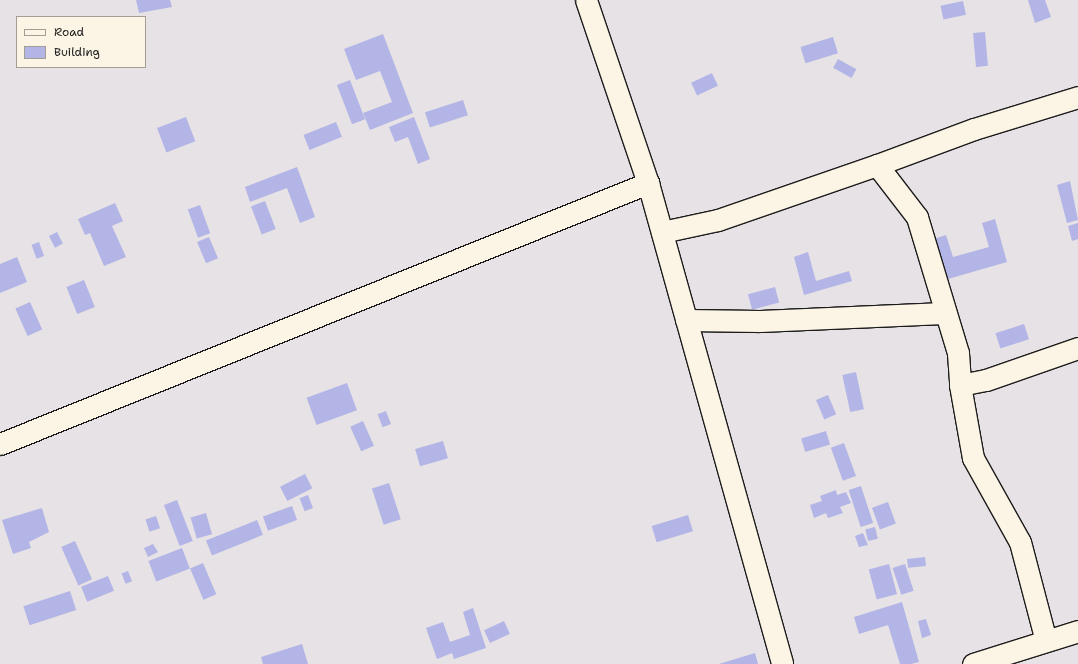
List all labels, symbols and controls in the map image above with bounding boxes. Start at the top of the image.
legend [16,16,146,68]
text: Road [54,24,84,40]
text: Building [54,44,100,60]

